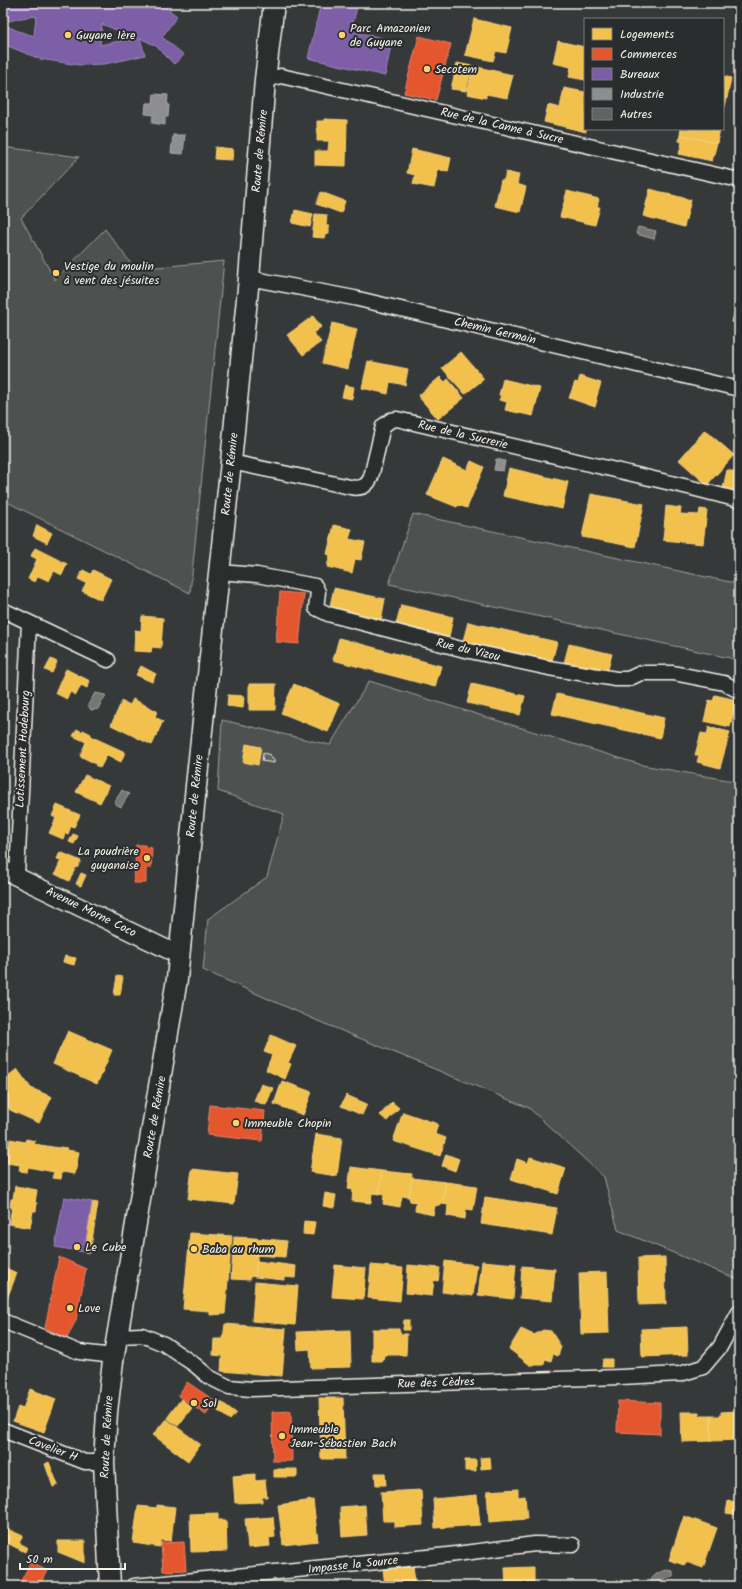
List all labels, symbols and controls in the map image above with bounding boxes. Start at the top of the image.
legend [584,18,724,130]
place label: Parc Amazonien de Guyane [350,19,431,52]
text: Logements [620,25,674,44]
place label: Guyane 1ère [76,26,136,45]
marker: Guyane 1ère [63,30,73,40]
marker: Parc Amazonien de Guyane [337,30,347,40]
text: Commerces [620,45,677,64]
place label: Secotem [435,60,478,79]
marker: Secotem [422,64,432,74]
text: Bureaux [620,65,660,84]
text: Industrie [620,85,664,104]
street label: Rue de la Canne à Sucre [439,103,566,150]
text: Autres [620,105,652,124]
street label: Route de Rémire [247,108,273,193]
place label: Vestige du moulin à vent des jésuites [64,257,159,290]
marker: Vestige du moulin à vent des jésuites [51,268,61,278]
street label: Chemin Germain [452,312,538,350]
street label: Rue de la Sucrerie [416,415,510,455]
street label: Route de Rémire [216,431,244,516]
street label: Rue du Vizou [434,633,502,667]
street label: Lotissement Hodebourg [10,689,36,808]
street label: Route de Rémire [181,753,209,838]
place label: La poudrière guyanaise [78,842,140,875]
marker: La poudrière guyanaise [142,853,152,863]
street label: Avenue Morne Coco [42,882,140,942]
street label: Route de Rémire [138,1074,172,1160]
place label: Immeuble Chopin [244,1114,332,1133]
marker: Immeuble Chopin [231,1118,241,1128]
place label: Le Cube [85,1238,127,1257]
place label: Baba au rhum [202,1240,274,1259]
marker: Le Cube [72,1242,82,1252]
marker: Baba au rhum [189,1244,199,1254]
place label: Love [78,1299,101,1318]
marker: Love [65,1303,75,1313]
street label: Rue des Cèdres [397,1372,475,1394]
street label: Route de Rémire [95,1394,119,1479]
place label: Sol [202,1394,217,1413]
marker: Sol [189,1398,199,1408]
place label: Immeuble Jean-Sébastien Bach [290,1420,396,1453]
street label: Cavelier H [26,1431,80,1467]
marker: Immeuble Jean-Sébastien Bach [277,1431,287,1441]
scale bar [20,1545,125,1571]
text: 50 m [26,1550,53,1569]
street label: Impasse la Source [307,1551,400,1579]

